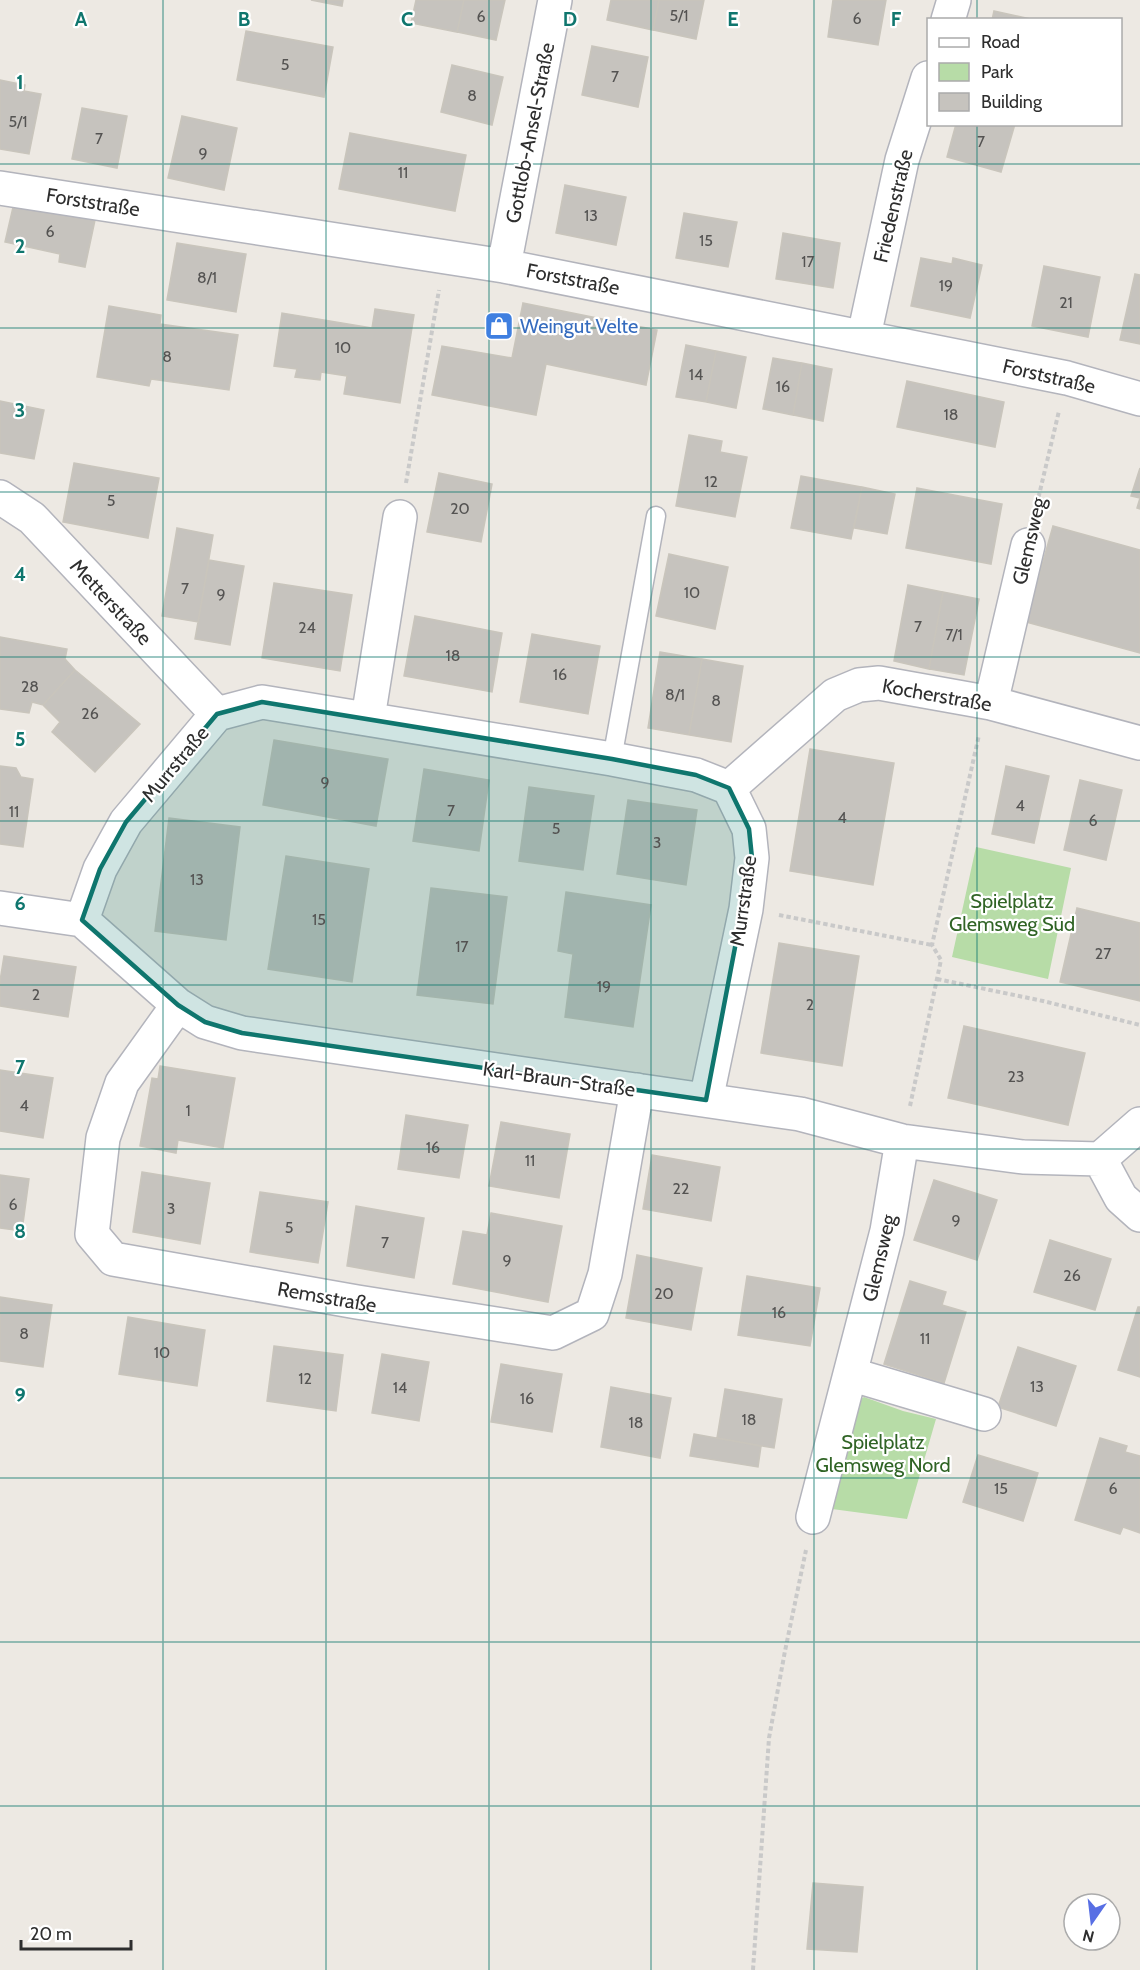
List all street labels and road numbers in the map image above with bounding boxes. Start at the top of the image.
street label: Gottlob-Ansel-Straße [501,41,559,225]
street label: Friedenstraße [868,147,918,265]
street label: Forststraße [45,183,141,221]
street label: Forststraße [524,258,622,300]
street label: Forststraße [1000,354,1098,398]
street label: Glemsweg [1007,494,1051,587]
street label: Metterstraße [65,554,157,650]
street label: Kocherstraße [880,674,994,716]
street label: Murrstraße [136,721,214,807]
street label: Murrstraße [725,854,761,948]
street label: Karl-Braun-Straße [481,1056,637,1102]
street label: Glemsweg [857,1211,901,1304]
street label: Remsstraße [276,1276,378,1318]

